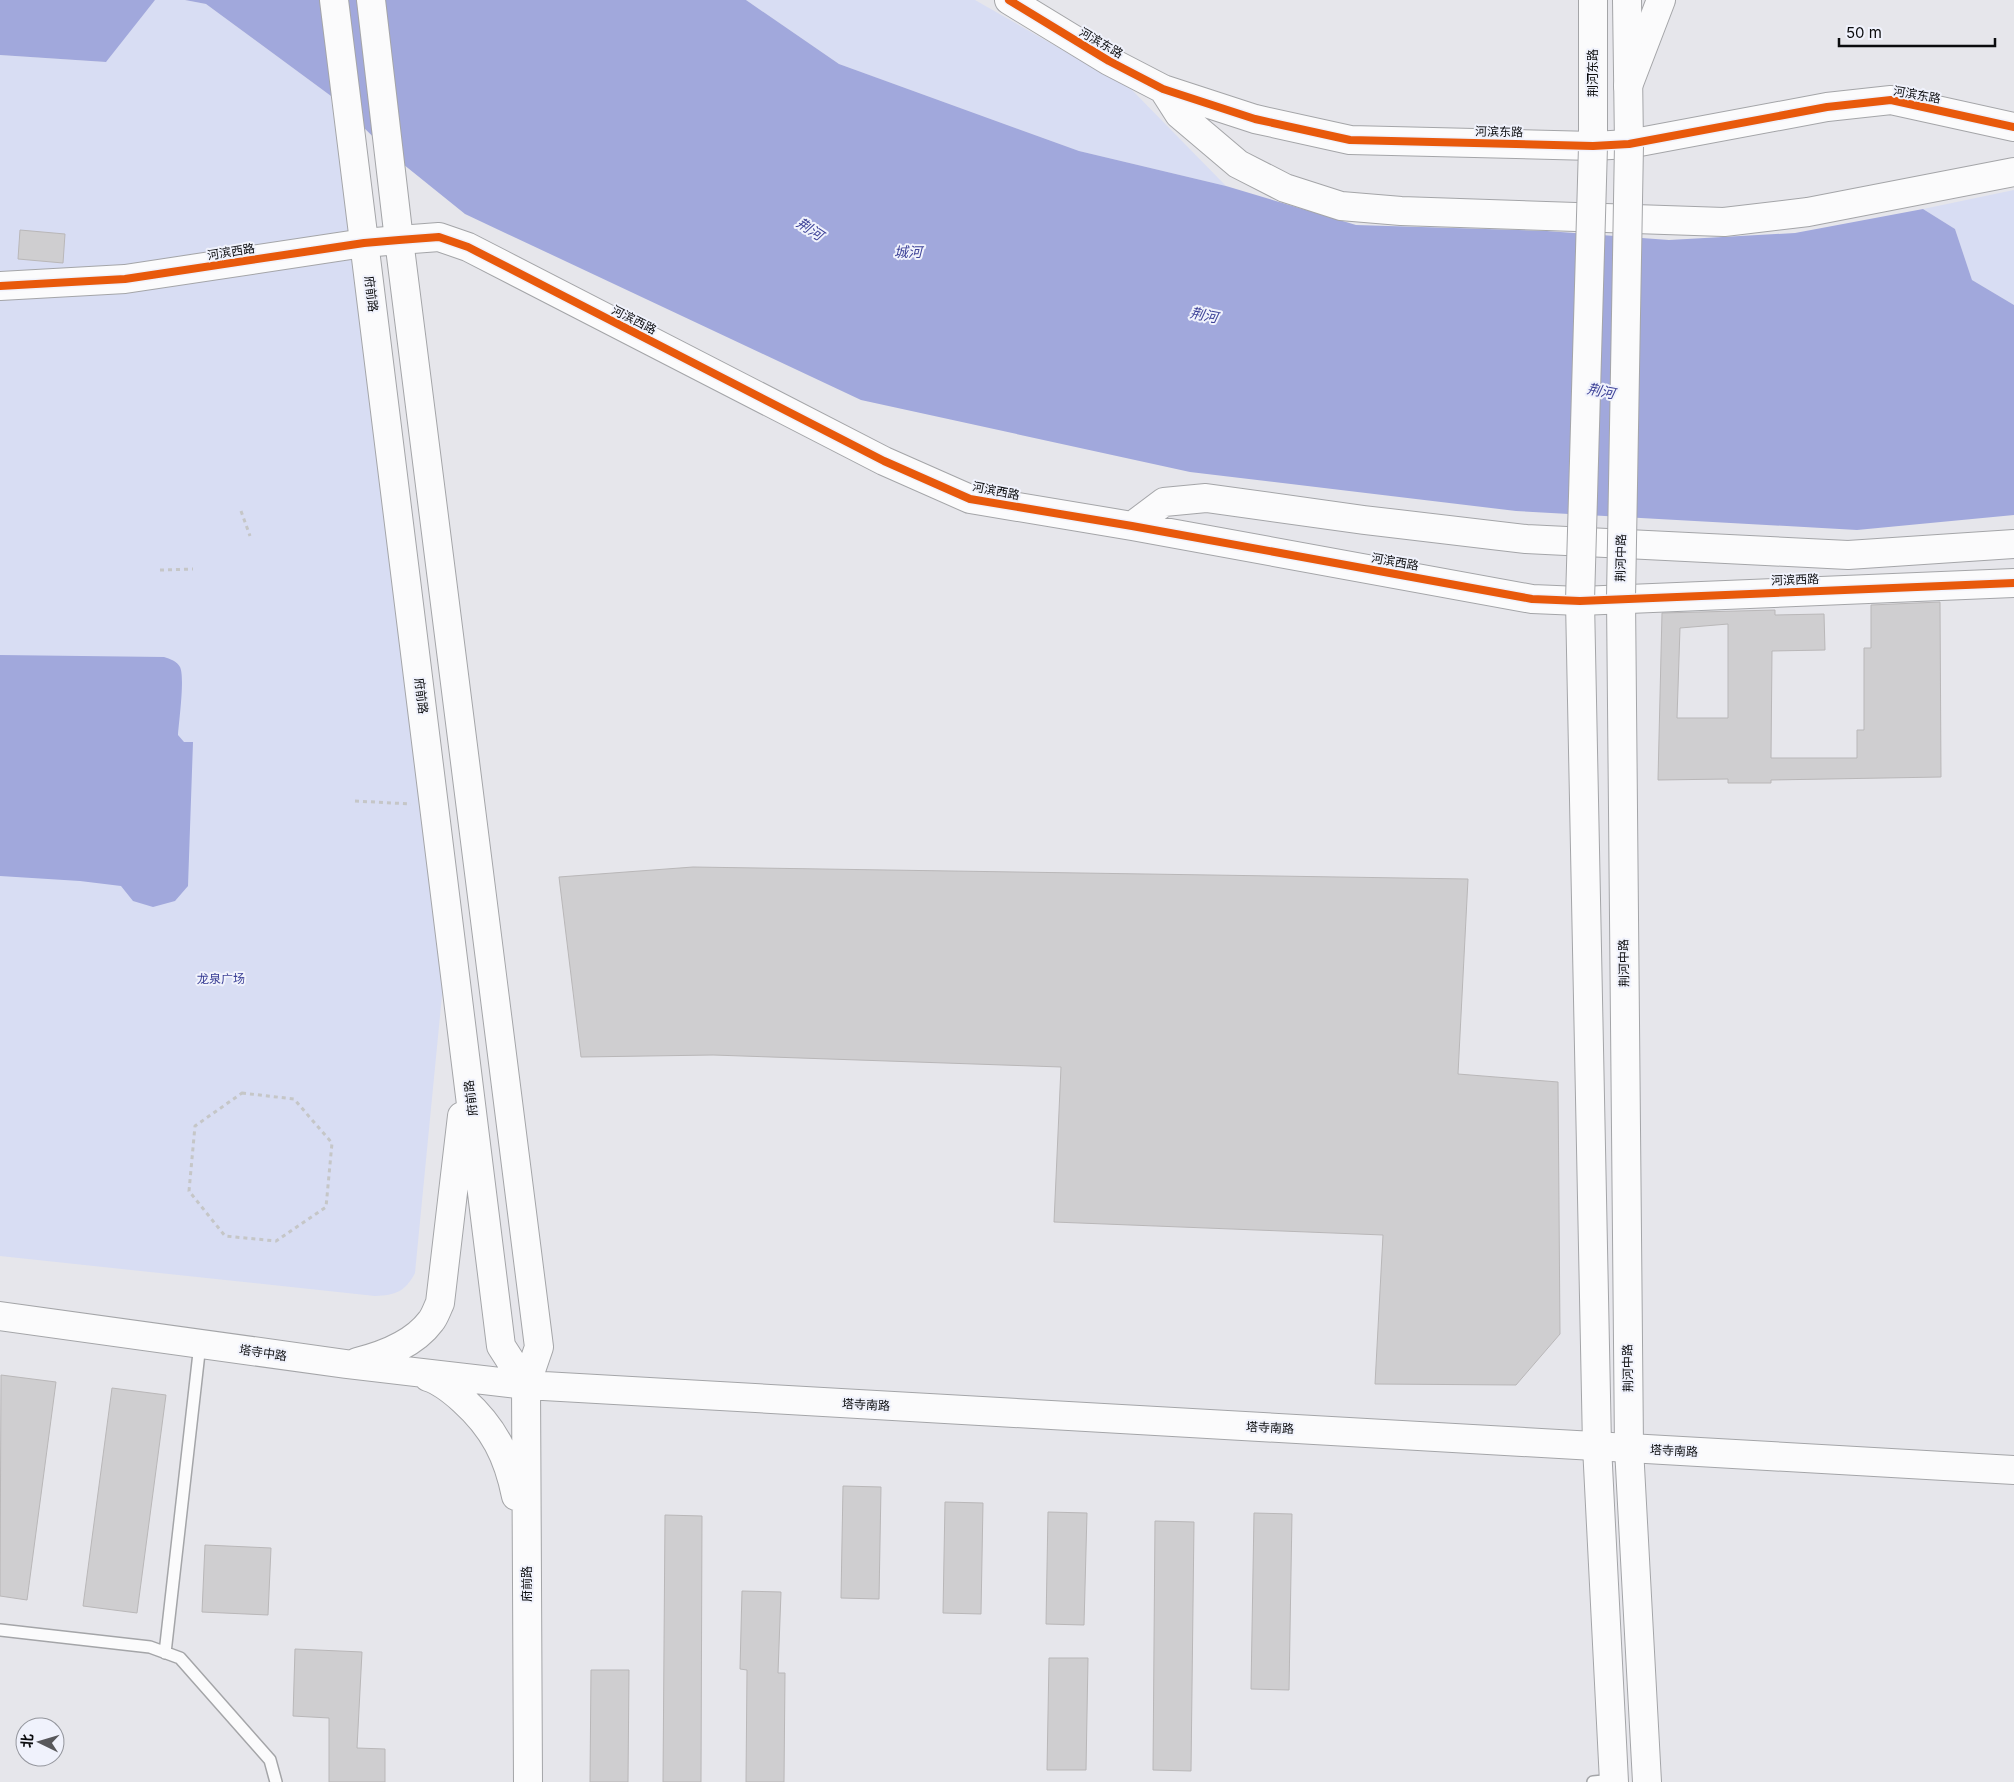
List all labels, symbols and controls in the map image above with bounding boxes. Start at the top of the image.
scale bar [1839,15,1995,47]
text: 50 m [1846,23,1882,42]
street label: 河滨东路 [1077,24,1126,61]
street label: 荆河东路 [1585,49,1600,97]
street label: 河滨东路 [1892,83,1942,106]
street label: 河滨东路 [1475,124,1523,139]
water label: 荆河 [794,214,829,245]
street label: 河滨西路 [206,240,256,263]
water label: 城河 [894,243,925,260]
street label: 府前路 [362,275,381,313]
street label: 河滨西路 [609,302,659,337]
water label: 荆河 [1189,303,1222,326]
water label: 荆河 [1586,379,1619,402]
street label: 河滨西路 [971,479,1021,502]
street label: 荆河中路 [1613,534,1628,582]
street label: 河滨西路 [1370,550,1420,573]
street label: 河滨西路 [1771,571,1819,588]
street label: 府前路 [412,677,431,715]
street label: 荆河中路 [1616,939,1631,987]
park label: 龙泉广场 [197,971,245,986]
street label: 府前路 [461,1079,480,1117]
street label: 塔寺中路 [238,1342,288,1363]
street label: 荆河中路 [1620,1344,1635,1392]
street label: 塔寺南路 [842,1396,890,1413]
street label: 塔寺南路 [1246,1419,1294,1436]
street label: 塔寺南路 [1650,1442,1698,1459]
street label: 府前路 [519,1566,534,1602]
north arrow [15,1717,65,1767]
text: 北 [17,1733,36,1749]

